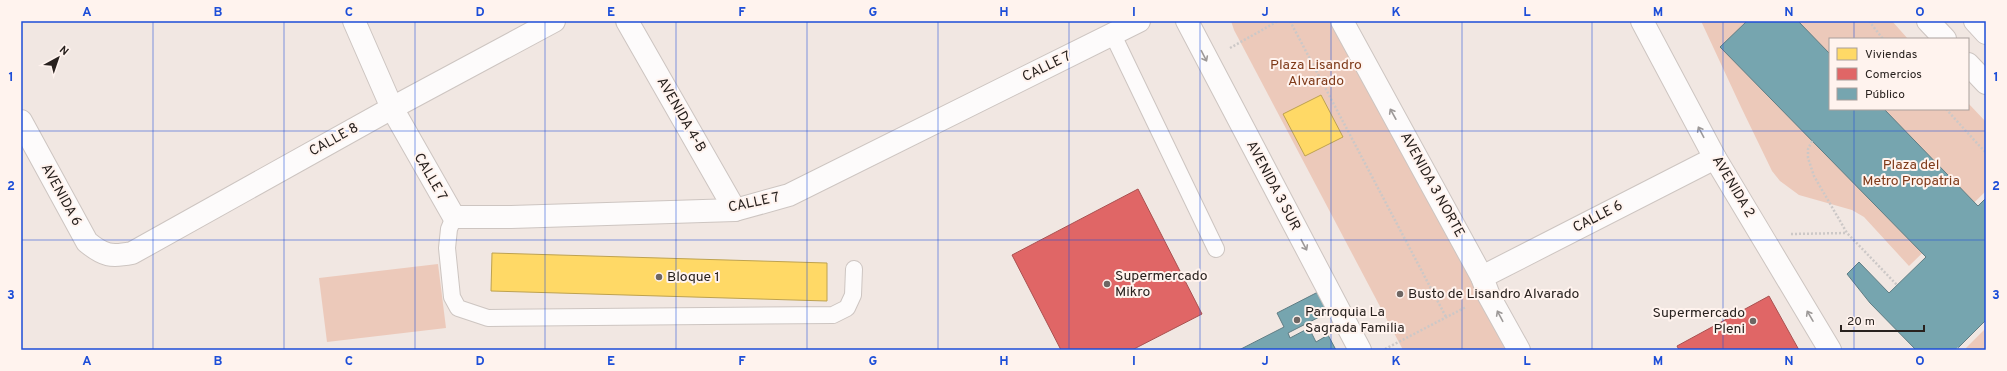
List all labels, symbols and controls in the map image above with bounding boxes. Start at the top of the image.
text: A [82,5,92,21]
text: B [214,5,223,21]
text: C [345,5,353,21]
text: D [475,5,485,21]
text: E [607,5,615,21]
text: F [738,5,746,21]
text: G [869,5,878,21]
text: H [999,5,1009,21]
text: I [1132,5,1136,21]
text: J [1261,5,1269,21]
text: K [1391,5,1401,21]
text: L [1523,5,1531,21]
text: M [1653,5,1663,21]
text: N [1784,5,1794,21]
text: O [1915,5,1925,21]
north arrow [38,38,78,78]
legend [1829,38,1969,110]
text: N [56,43,71,59]
text: Viviendas [1865,47,1917,63]
street label: CALLE 7 [1020,48,1074,86]
one-way arrow [1201,49,1209,61]
park label: Plaza Lisandro Alvarado [1270,57,1362,90]
text: Comercios [1865,67,1922,83]
text: 1 [8,70,14,86]
text: 1 [1993,70,1999,86]
street label: AVENIDA 4-B [653,75,709,155]
text: Público [1865,87,1905,103]
one-way arrow [1389,109,1397,121]
street label: CALLE 8 [306,120,362,160]
one-way arrow [1697,126,1705,138]
street label: AVENIDA 3 NORTE [1396,129,1468,241]
street label: AVENIDA 3 SUR [1242,138,1304,234]
street label: CALLE 7 [410,150,450,204]
street label: AVENIDA 2 [1708,153,1758,221]
park label: Plaza del Metro Propatria [1862,157,1960,190]
street label: AVENIDA 6 [37,161,85,229]
text: 2 [7,179,15,195]
text: 2 [1992,179,2000,195]
street label: CALLE 7 [727,189,781,217]
street label: CALLE 6 [1570,197,1626,237]
one-way arrow [1301,239,1309,251]
place label: Supermercado Mikro [1115,268,1208,301]
place label: Bloque 1 [667,269,720,286]
marker: Bloque 1 [654,272,664,282]
marker: Supermercado Mikro [1102,279,1112,289]
place label: Busto de Lisandro Alvarado [1408,286,1580,303]
text: 3 [7,288,15,304]
text: 3 [1992,288,2000,304]
marker: Busto de Lisandro Alvarado [1395,289,1405,299]
place label: Parroquia La Sagrada Familia [1305,304,1405,337]
place label: Supermercado Pleni [1653,305,1745,338]
scale bar [1841,307,1924,333]
one-way arrow [1496,310,1504,322]
one-way arrow [1805,310,1813,322]
text: 20 m [1847,314,1875,330]
marker: Parroquia La Sagrada Familia [1292,315,1302,325]
marker: Supermercado Pleni [1748,316,1758,326]
text: A [82,354,92,370]
text: B [214,354,223,370]
text: C [345,354,353,370]
text: D [475,354,485,370]
text: E [607,354,615,370]
text: F [738,354,746,370]
text: G [869,354,878,370]
text: H [999,354,1009,370]
text: I [1132,354,1136,370]
text: J [1261,354,1269,370]
text: K [1391,354,1401,370]
text: L [1523,354,1531,370]
text: M [1653,354,1663,370]
text: N [1784,354,1794,370]
text: O [1915,354,1925,370]

